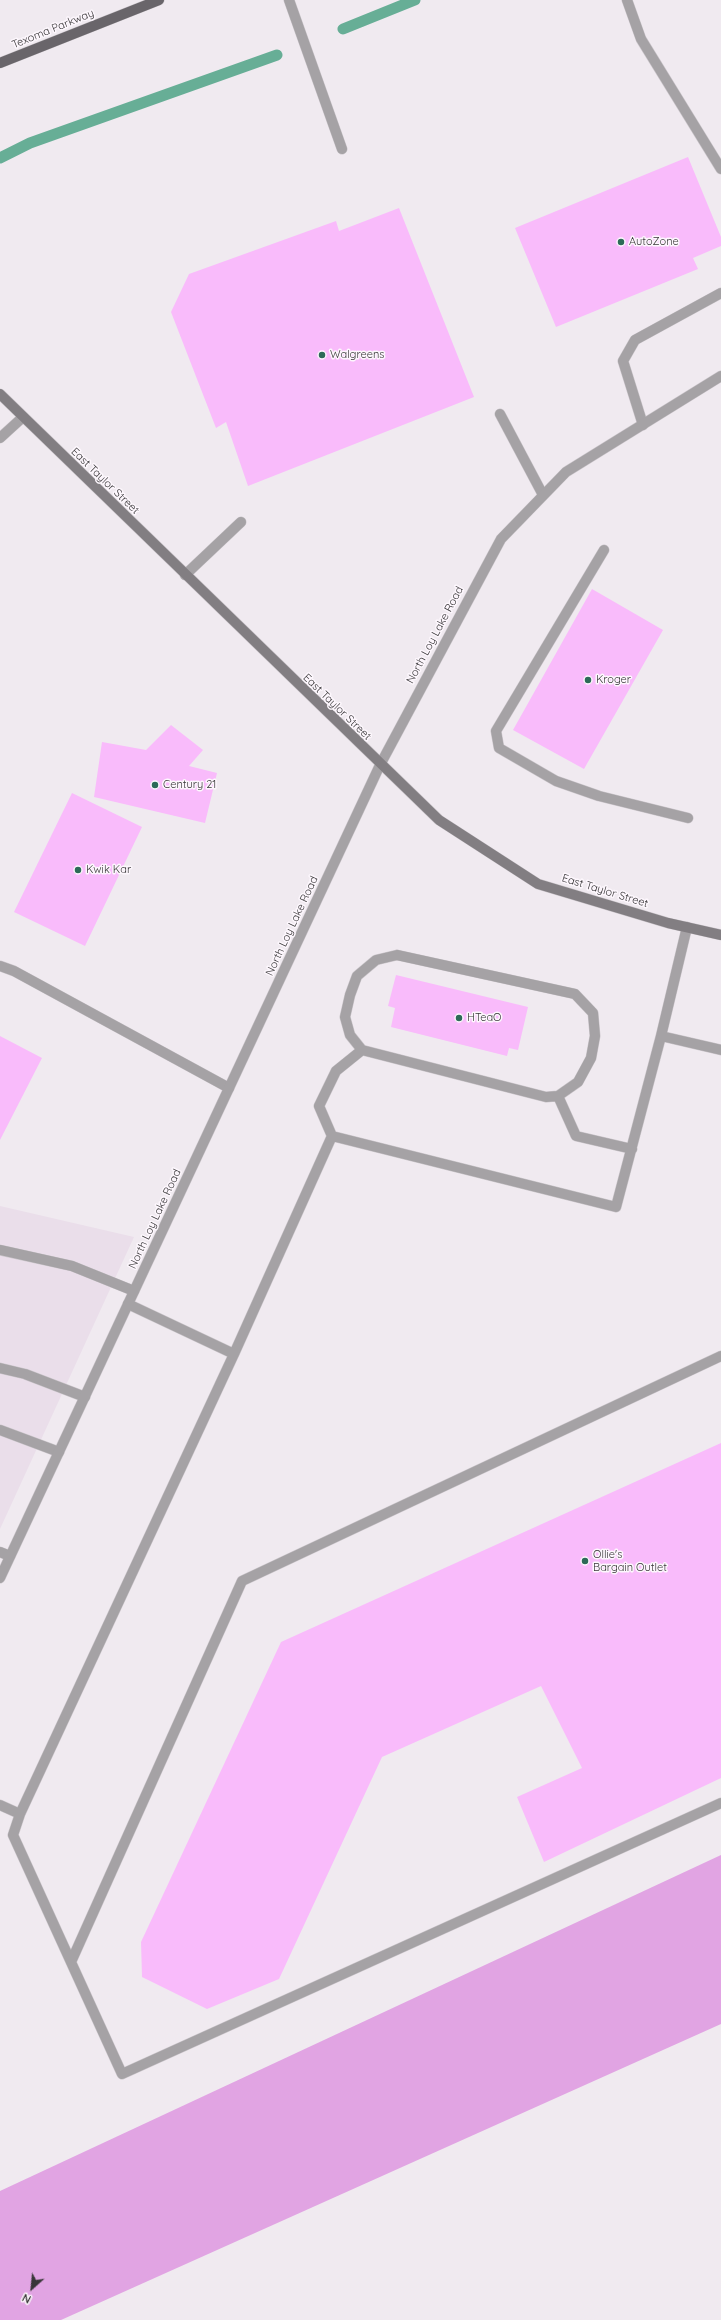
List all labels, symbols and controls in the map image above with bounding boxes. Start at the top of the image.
street label: Texoma Parkway [10,6,96,52]
place label: AutoZone [629,235,679,249]
marker: AutoZone [616,237,626,247]
place label: Walgreens [330,348,384,362]
marker: Walgreens [317,350,327,360]
street label: East Taylor Street [68,445,142,517]
street label: North Loy Lake Road [404,584,466,686]
street label: East Taylor Street [300,671,374,743]
place label: Kroger [596,673,631,687]
marker: Kroger [583,675,593,685]
place label: Century 21 [163,778,216,792]
marker: Century 21 [150,780,160,790]
place label: Kwik Kar [86,863,131,877]
marker: Kwik Kar [73,865,83,875]
street label: East Taylor Street [560,872,650,910]
street label: North Loy Lake Road [263,874,321,978]
place label: HTeaO [467,1011,501,1025]
marker: HTeaO [454,1013,464,1023]
street label: North Loy Lake Road [126,1167,184,1271]
place label: Ollie's Bargain Outlet [593,1548,667,1574]
marker: Ollie's Bargain Outlet [580,1556,590,1566]
north arrow [12,2268,52,2308]
text: N [20,2291,33,2307]

